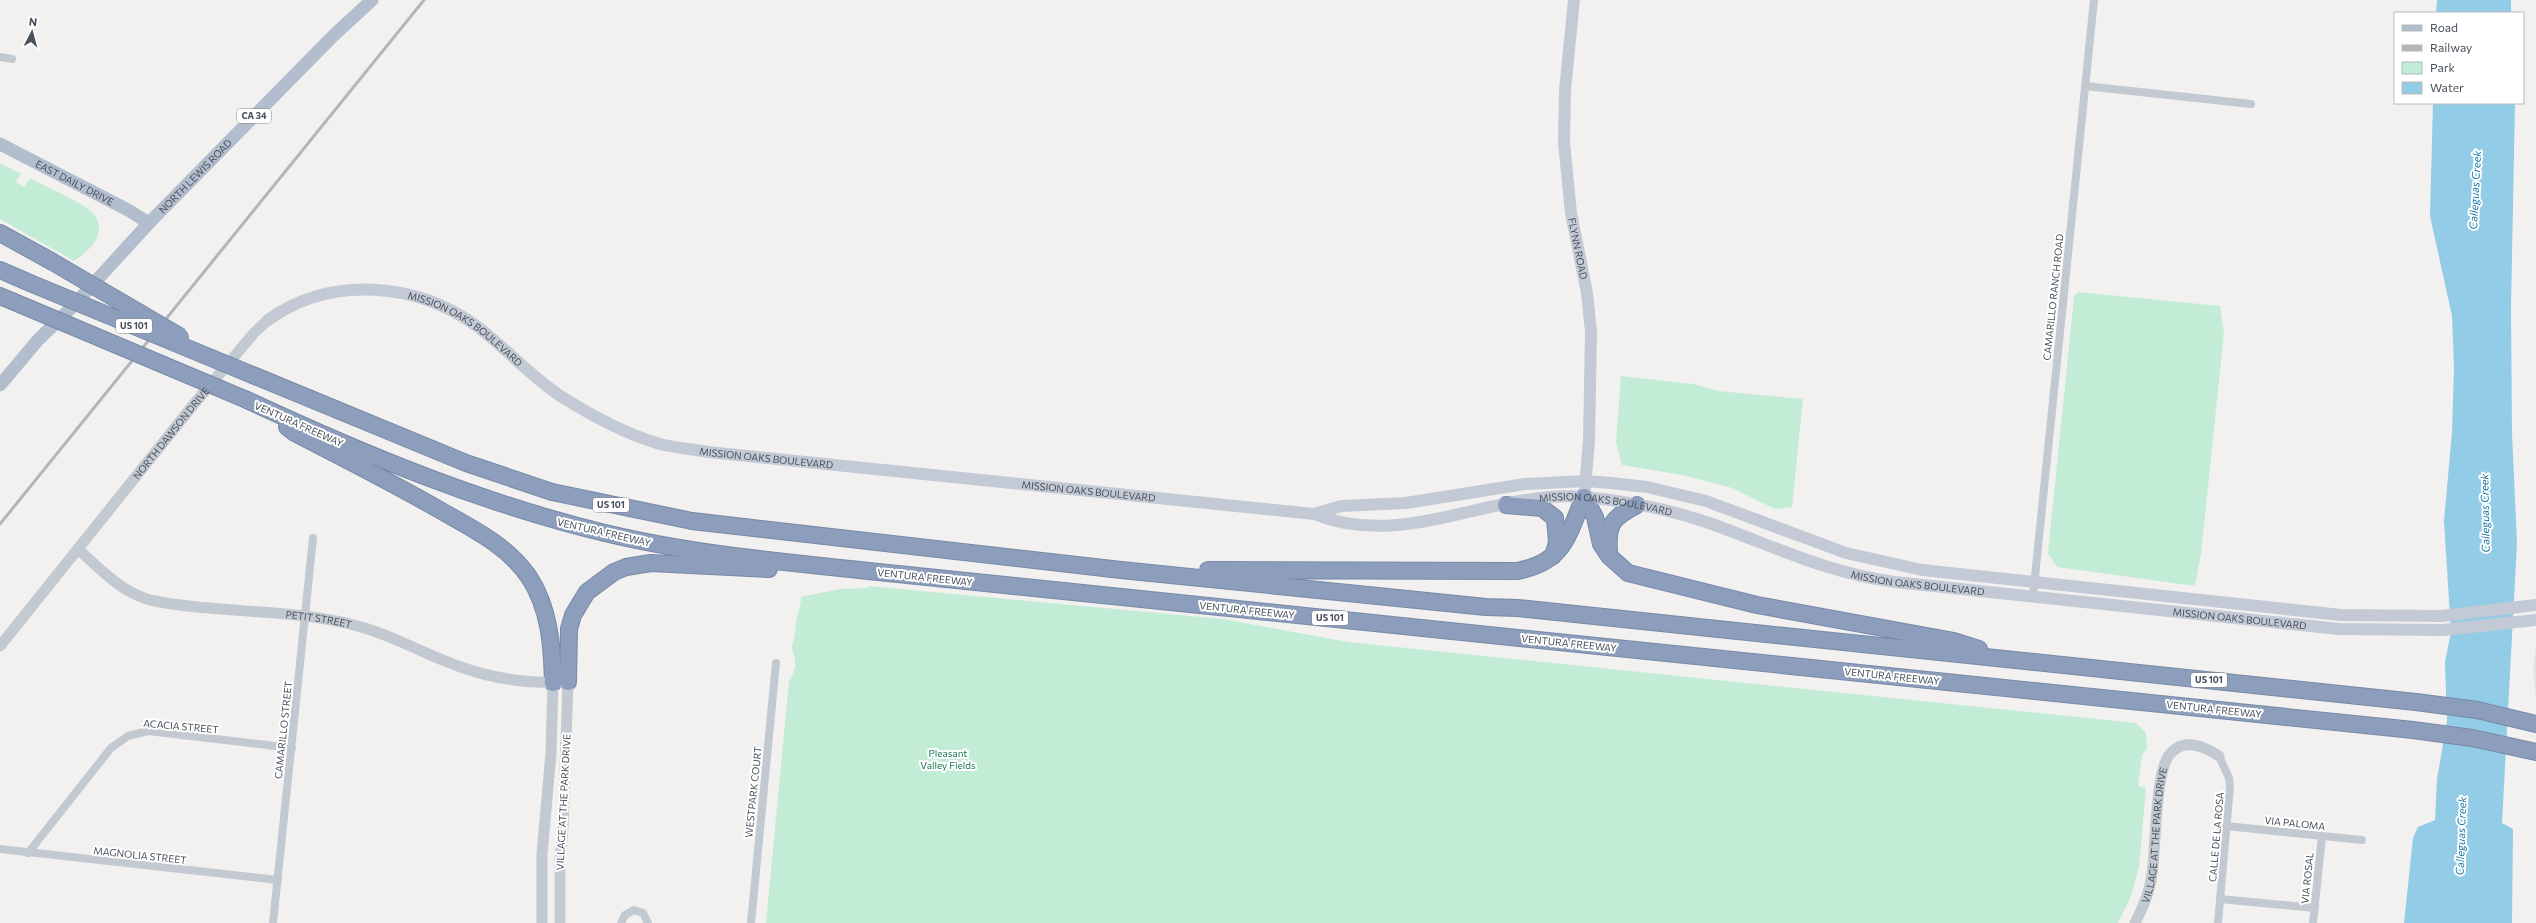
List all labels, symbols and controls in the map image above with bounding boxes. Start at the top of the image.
north arrow [12,12,52,52]
legend [2394,12,2524,104]
text: N [28,15,38,28]
text: Road [2430,20,2458,34]
text: Railway [2430,40,2472,54]
text: Park [2430,60,2456,74]
text: Water [2430,80,2464,94]
road number: CA 34 [237,109,271,123]
street label: NORTH LEWIS ROAD [156,137,234,216]
water label: Calleguas Creek [2466,149,2483,230]
street label: EAST DAILY DRIVE [33,157,116,208]
street label: FLYNN ROAD [1566,217,1590,280]
street label: CAMARILLO RANCH ROAD [2040,233,2066,361]
street label: MISSION OAKS BOULEVARD [407,289,525,369]
road number: US 101 [116,319,152,333]
street label: NORTH DAWSON DRIVE [130,385,212,481]
street label: VENTURA FREEWAY [253,399,346,449]
street label: MISSION OAKS BOULEVARD [698,445,834,471]
water label: Calleguas Creek [2477,472,2492,553]
street label: MISSION OAKS BOULEVARD [1021,478,1156,504]
street label: MISSION OAKS BOULEVARD [1538,490,1674,518]
road number: US 101 [593,498,629,512]
street label: VENTURA FREEWAY [556,515,653,549]
street label: VENTURA FREEWAY [877,566,974,588]
street label: MISSION OAKS BOULEVARD [1850,568,1985,597]
street label: VENTURA FREEWAY [1199,599,1296,621]
street label: MISSION OAKS BOULEVARD [2172,605,2307,632]
street label: PETIT STREET [285,608,354,630]
road number: US 101 [1312,611,1348,625]
street label: VENTURA FREEWAY [1521,632,1618,654]
street label: VENTURA FREEWAY [1844,665,1941,687]
road number: US 101 [2191,673,2227,687]
street label: CAMARILLO STREET [272,680,294,779]
street label: VENTURA FREEWAY [2166,698,2263,720]
street label: ACACIA STREET [143,717,220,735]
street label: VILLAGE AT THE PARK DRIVE [553,733,573,871]
street label: WESTPARK COURT [742,745,764,838]
park label: Pleasant Valley Fields [920,747,976,771]
street label: VILLAGE AT THE PARK DRIVE [2139,766,2169,905]
street label: CALLE DE LA ROSA [2206,791,2226,882]
water label: Calleguas Creek [2453,795,2468,876]
street label: VIA PALOMA [2264,814,2326,832]
street label: MAGNOLIA STREET [93,844,188,866]
street label: VIA ROSAL [2298,851,2316,904]

